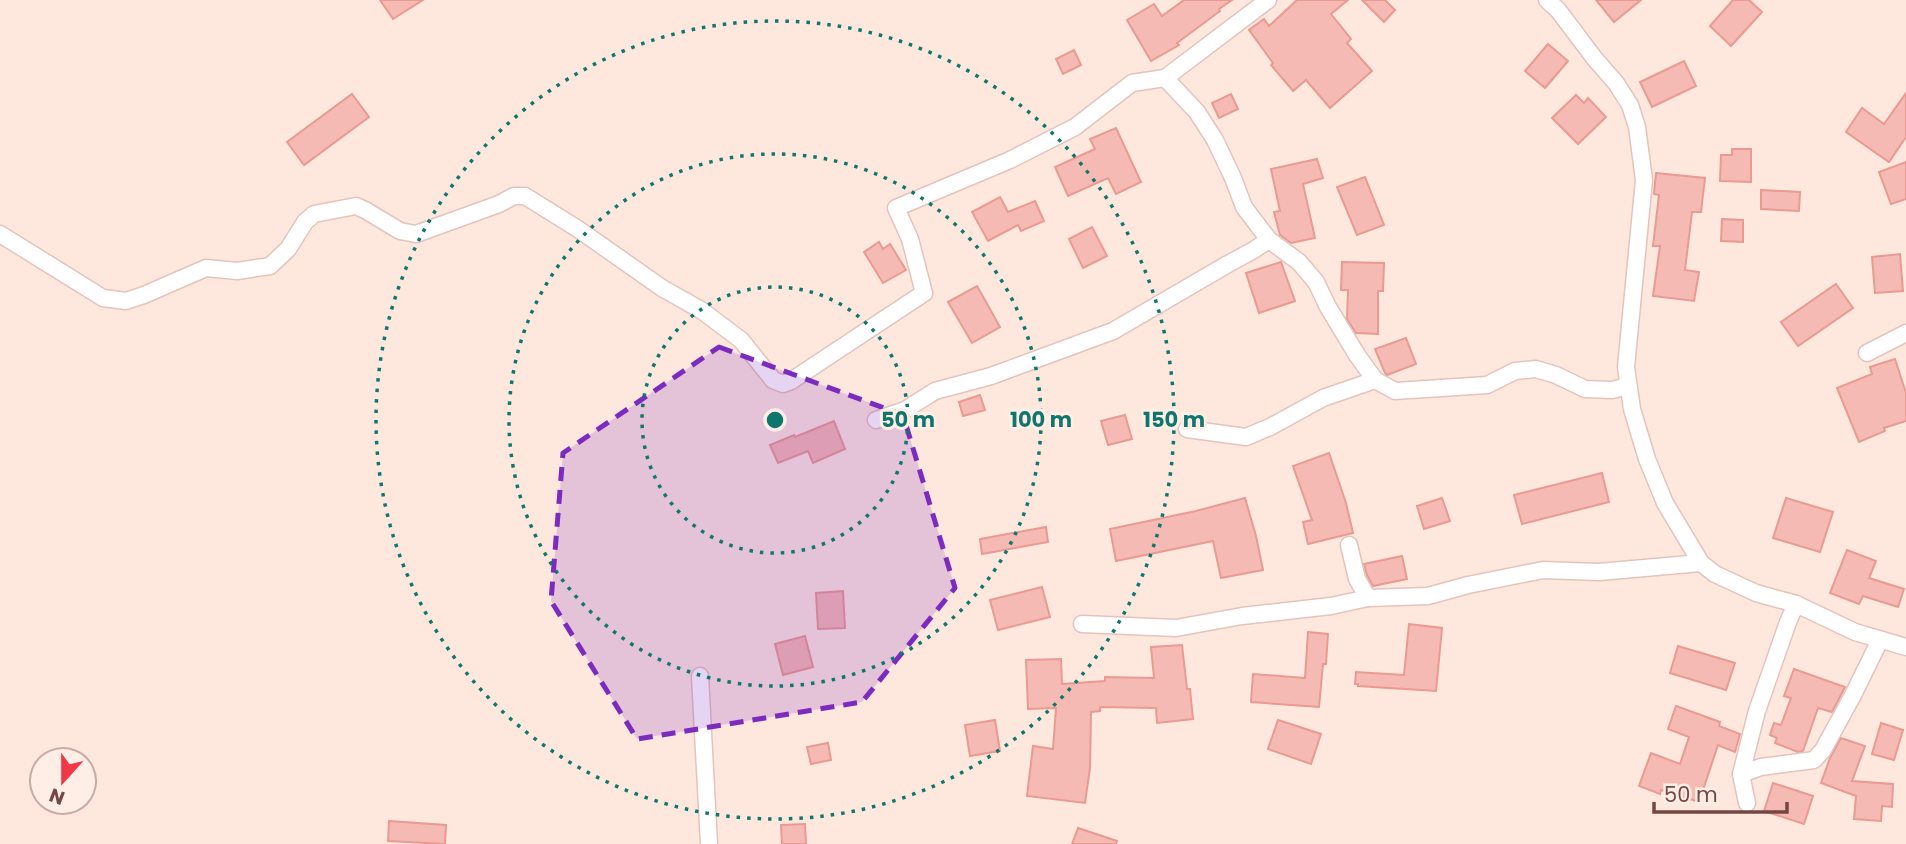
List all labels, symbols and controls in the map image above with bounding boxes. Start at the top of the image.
text: 50 m [881,405,935,434]
text: 100 m [1010,405,1072,434]
text: 150 m [1143,405,1205,434]
centre of rings [763,408,787,432]
north arrow [28,746,98,816]
scale bar [1654,770,1787,814]
text: 50 m [1664,780,1718,809]
text: N [46,781,69,812]

